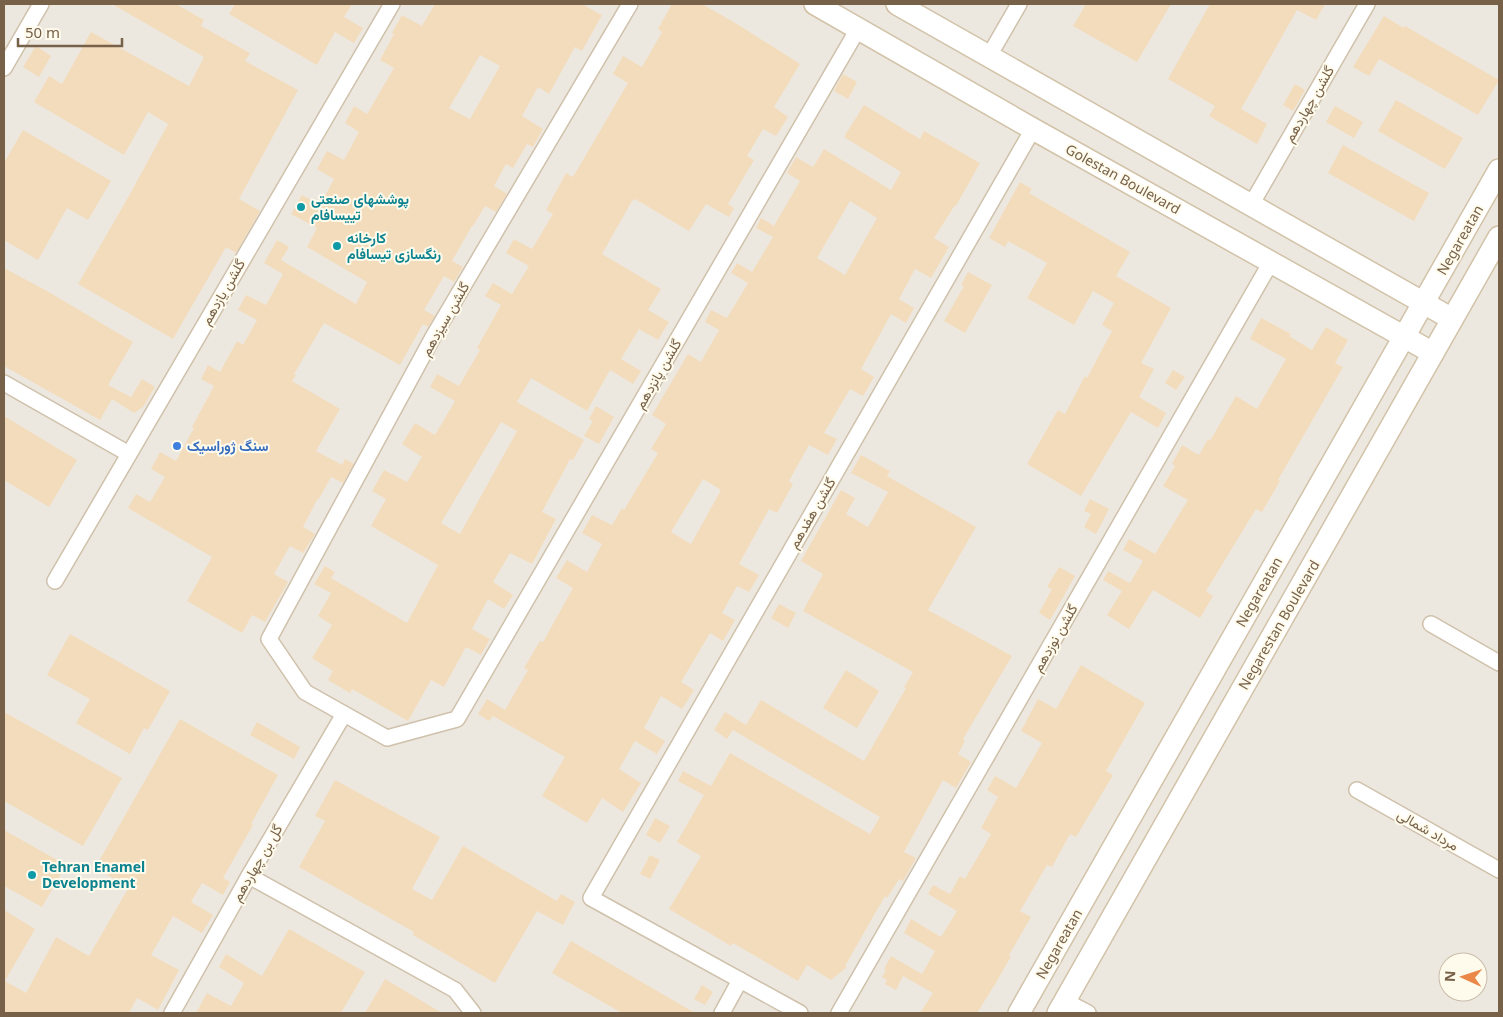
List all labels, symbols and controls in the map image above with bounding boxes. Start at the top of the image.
scale bar [18,15,121,47]
text: 50 m [25,22,60,42]
street label: گلشن چهاردهم [1279,62,1339,146]
street label: Golestan Boulevard [1062,139,1184,218]
place label: پوششهای صنعتی تییسافام [311,189,409,224]
marker: پوششهای صنعتی تییسافام [295,201,307,213]
street label: Negareatan [1432,201,1487,278]
place label: کارخانه رنگسازی تیسافام [347,228,441,263]
marker: کارخانه رنگسازی تیسافام [331,240,343,252]
street label: گلشن یازدهم [196,255,249,328]
street label: گلشن سیزدهم [416,278,473,359]
street label: گلشن پانزدهم [630,335,686,413]
place label: سنگ ژوراسیک [187,436,269,455]
marker: سنگ ژوراسیک [171,440,183,452]
street label: گلشن هفدهم [784,474,840,552]
street label: Negareatan [1231,553,1286,630]
street label: Negarestan Boulevard [1234,556,1324,693]
street label: گلشن نوزدهم [1027,600,1082,675]
street label: مرداد شمالی [1394,804,1462,855]
street label: گل بن چهاردهم [227,821,287,905]
place label: Tehran Enamel Development [42,857,145,892]
marker: Tehran Enamel Development [26,869,38,881]
street label: Negareatan [1031,905,1086,982]
north arrow [1438,952,1488,1002]
text: N [1440,970,1459,982]

